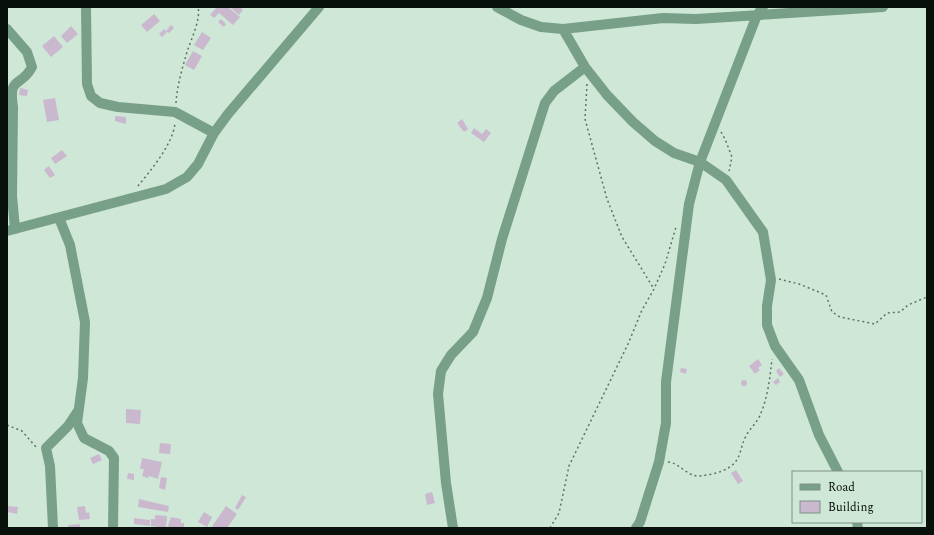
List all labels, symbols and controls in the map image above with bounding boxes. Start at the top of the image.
legend [792,471,922,523]
text: Road [828,478,855,497]
text: Building [828,498,874,517]

